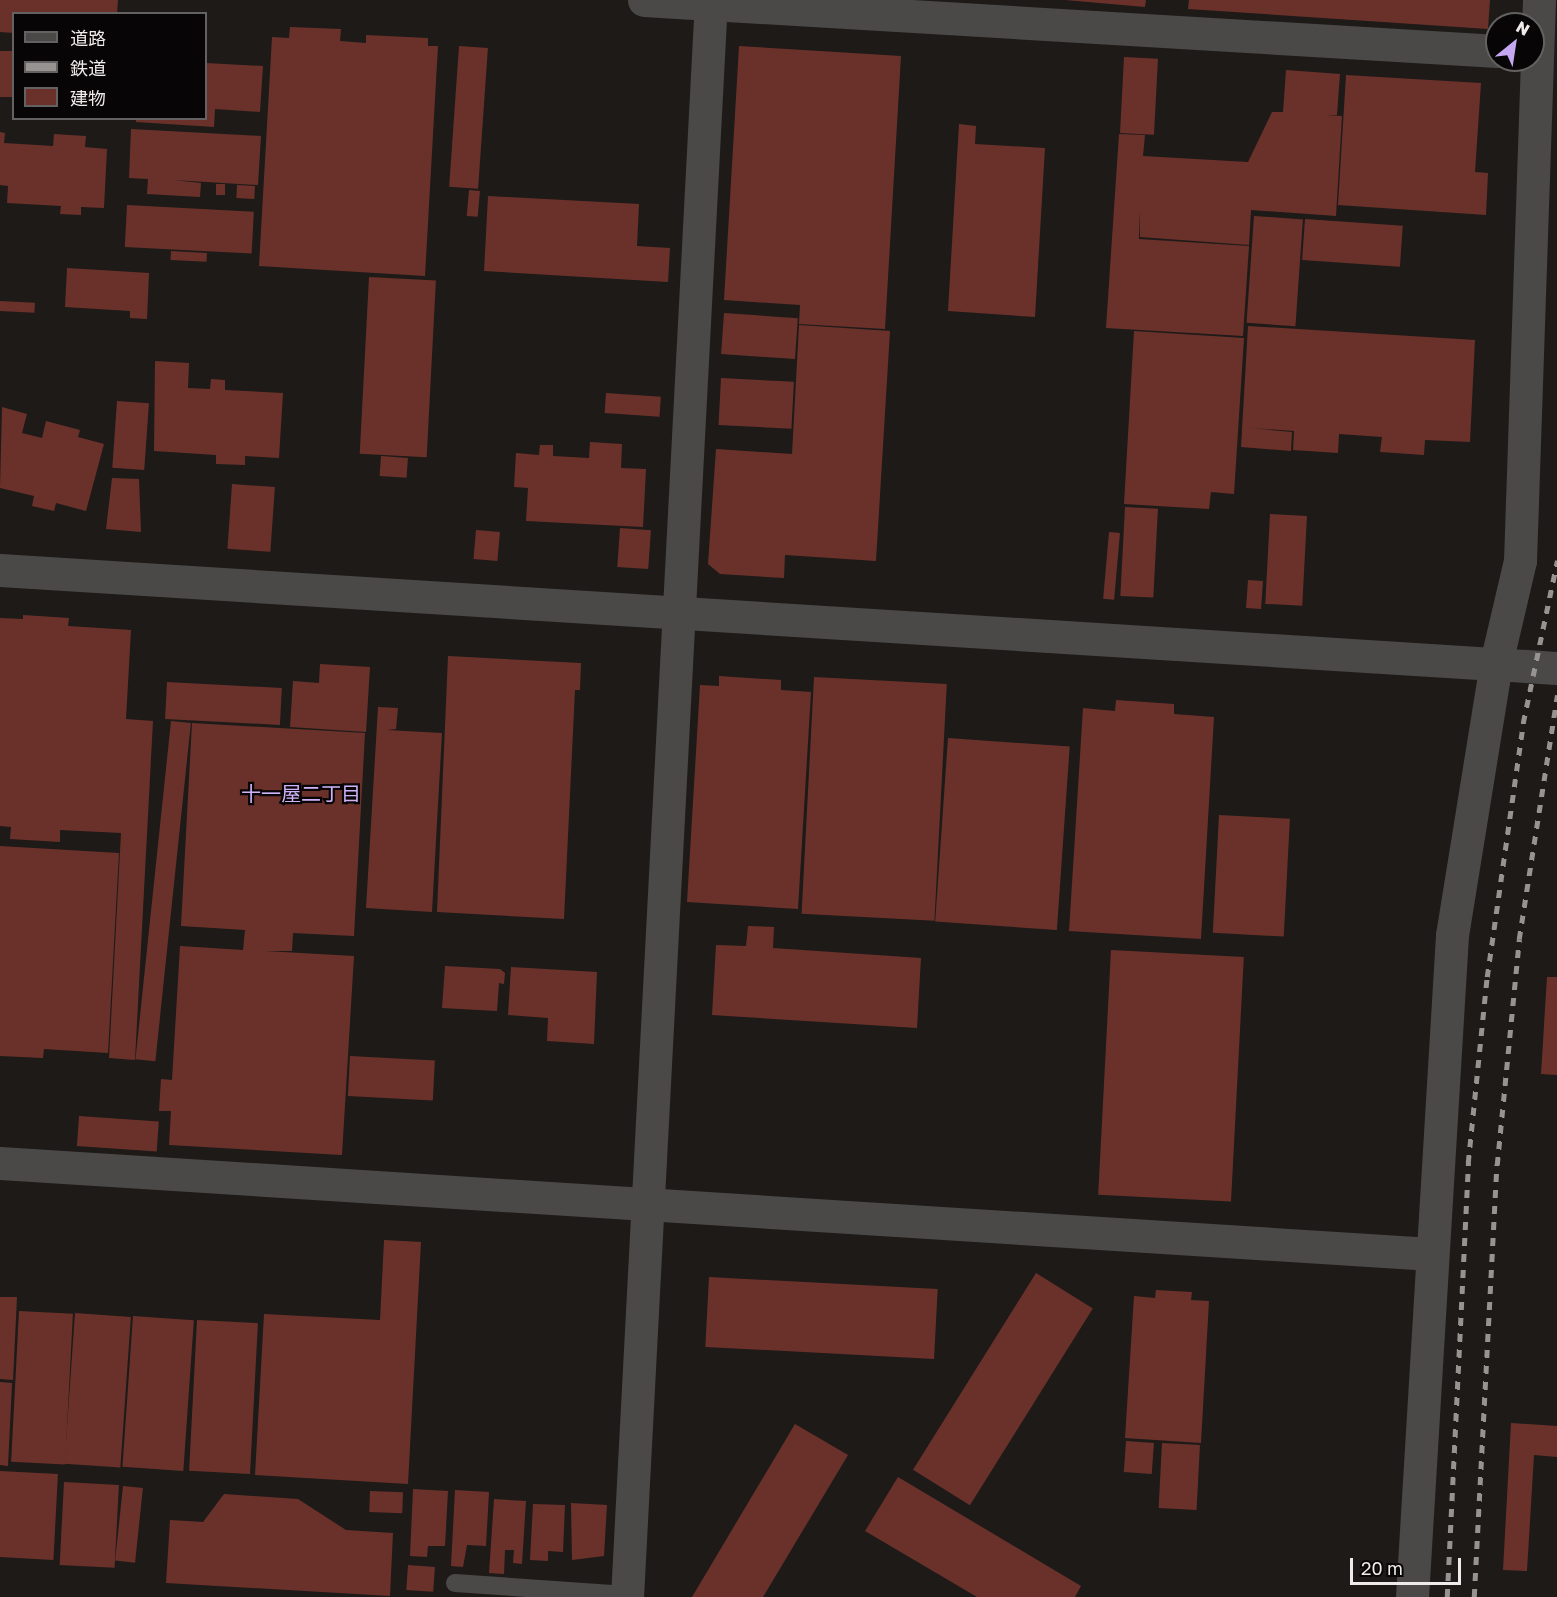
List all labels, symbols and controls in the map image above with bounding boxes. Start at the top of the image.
legend [12,12,207,120]
north arrow [1485,12,1545,72]
text: N [1513,16,1533,40]
text: 道路 [70,27,106,49]
text: 鉄道 [70,57,106,79]
text: 建物 [70,87,106,109]
district label: 十一屋二丁目 [241,781,361,805]
scale bar [1353,1546,1464,1584]
text: 20 m [1361,1557,1403,1579]

